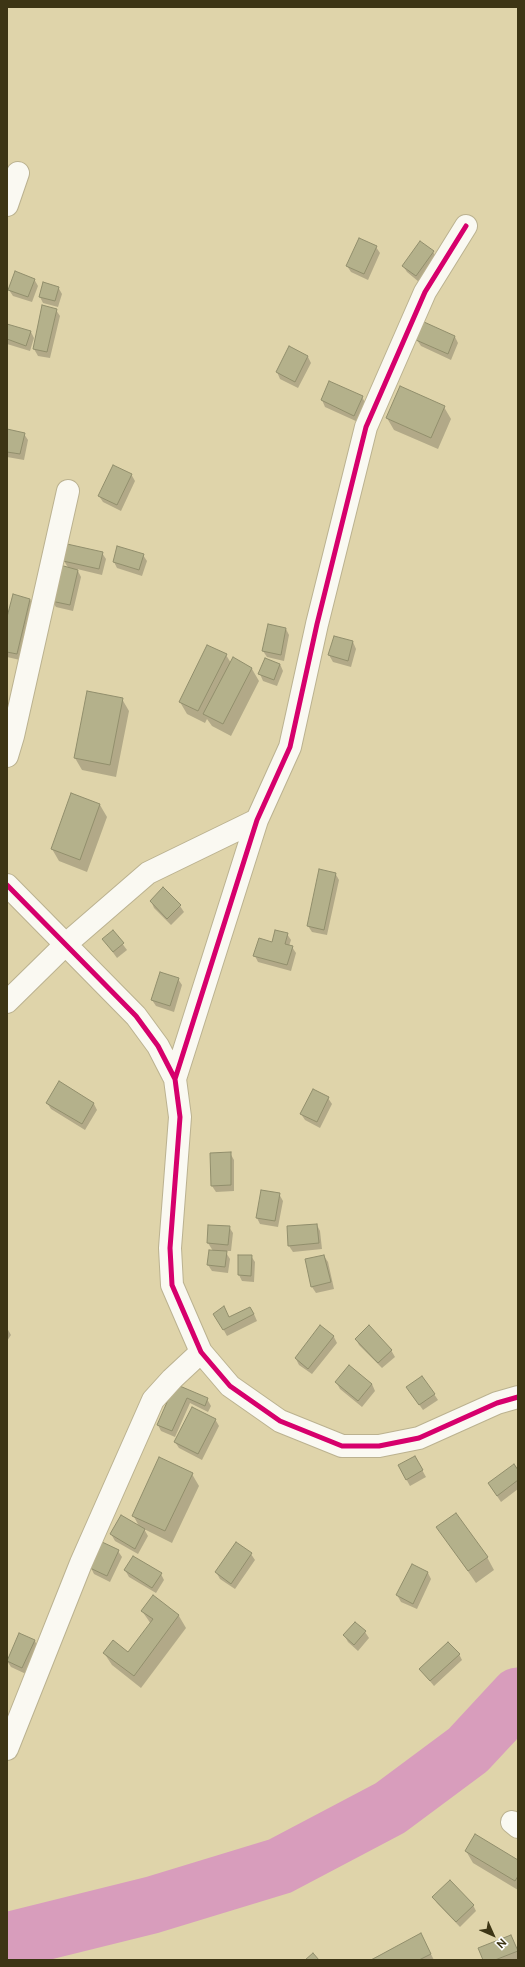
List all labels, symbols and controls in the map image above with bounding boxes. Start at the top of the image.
north arrow [473,1915,513,1955]
text: N [494,1936,509,1951]

